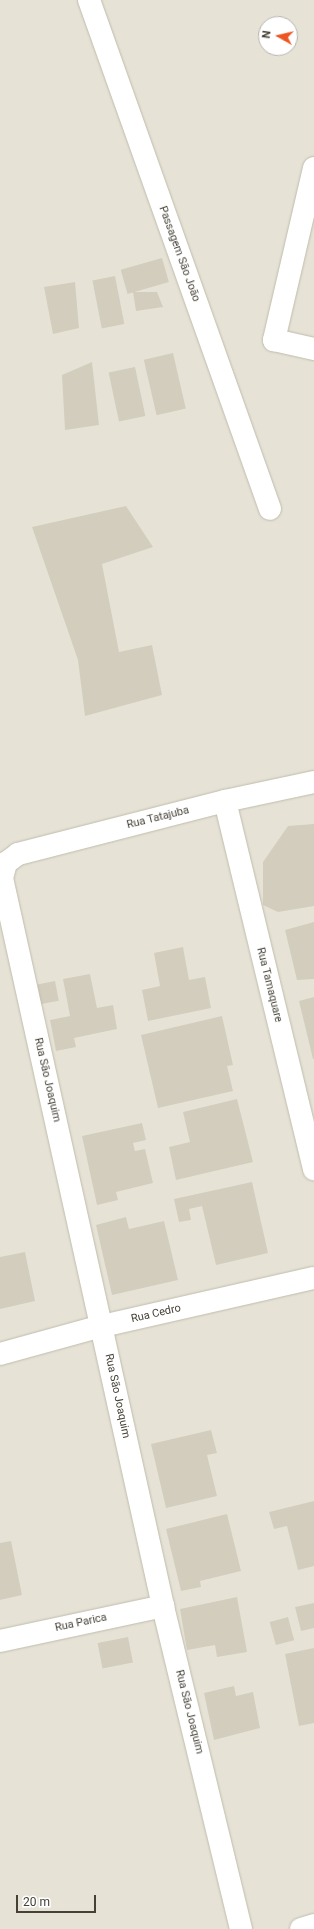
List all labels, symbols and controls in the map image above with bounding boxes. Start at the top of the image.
north arrow [258,16,298,56]
text: N [260,30,274,39]
street label: Passagem São João [156,204,202,304]
street label: Rua Tatajuba [125,804,191,832]
street label: Rua Tamaquare [253,946,285,1024]
street label: Rua São Joaquim [31,1037,63,1123]
street label: Rua Cedro [130,1302,182,1326]
street label: Rua São Joaquim [102,1353,132,1439]
street label: Rua Parica [54,1611,108,1635]
street label: Rua São Joaquim [172,1669,206,1755]
scale bar [18,1887,98,1913]
text: 20 m [23,1895,50,1909]

